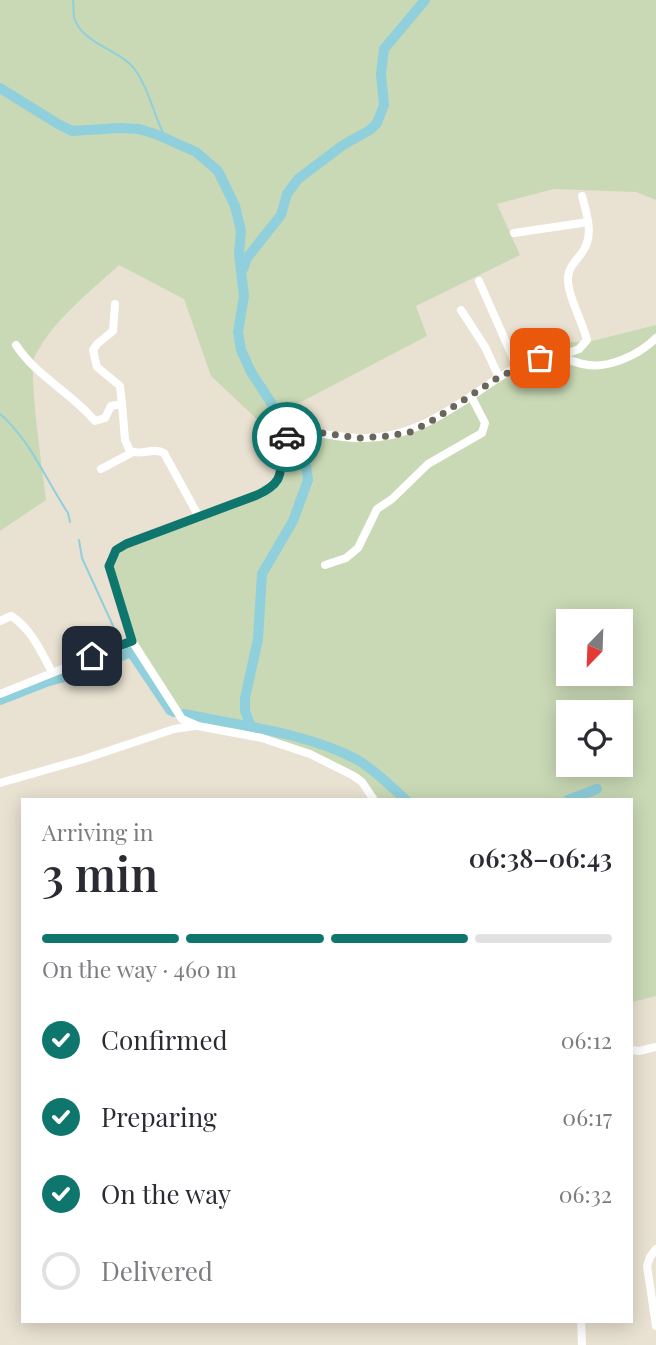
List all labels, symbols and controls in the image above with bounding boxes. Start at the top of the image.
pin [510,328,570,388]
icon: bag [521,339,559,377]
courier [252,402,322,472]
icon: car [268,418,306,456]
north arrow [556,609,634,686]
map controls [556,609,633,777]
pin [62,626,122,686]
icon: home [73,637,111,675]
button: locate [556,700,633,777]
text: Arriving in [42,816,154,847]
text: 06:38–06:43 [469,840,612,875]
text: 3 min [42,842,158,904]
text: On the way · 460 m [42,953,237,984]
icon: check [42,1021,80,1059]
text: Confirmed [101,1022,228,1057]
text: 06:12 [561,1024,612,1055]
icon: check [42,1098,80,1136]
text: Preparing [101,1099,217,1134]
text: 06:17 [562,1101,612,1132]
icon: check [42,1175,80,1213]
text: On the way [101,1176,231,1211]
text: 06:32 [559,1178,612,1209]
text: Delivered [101,1253,213,1288]

